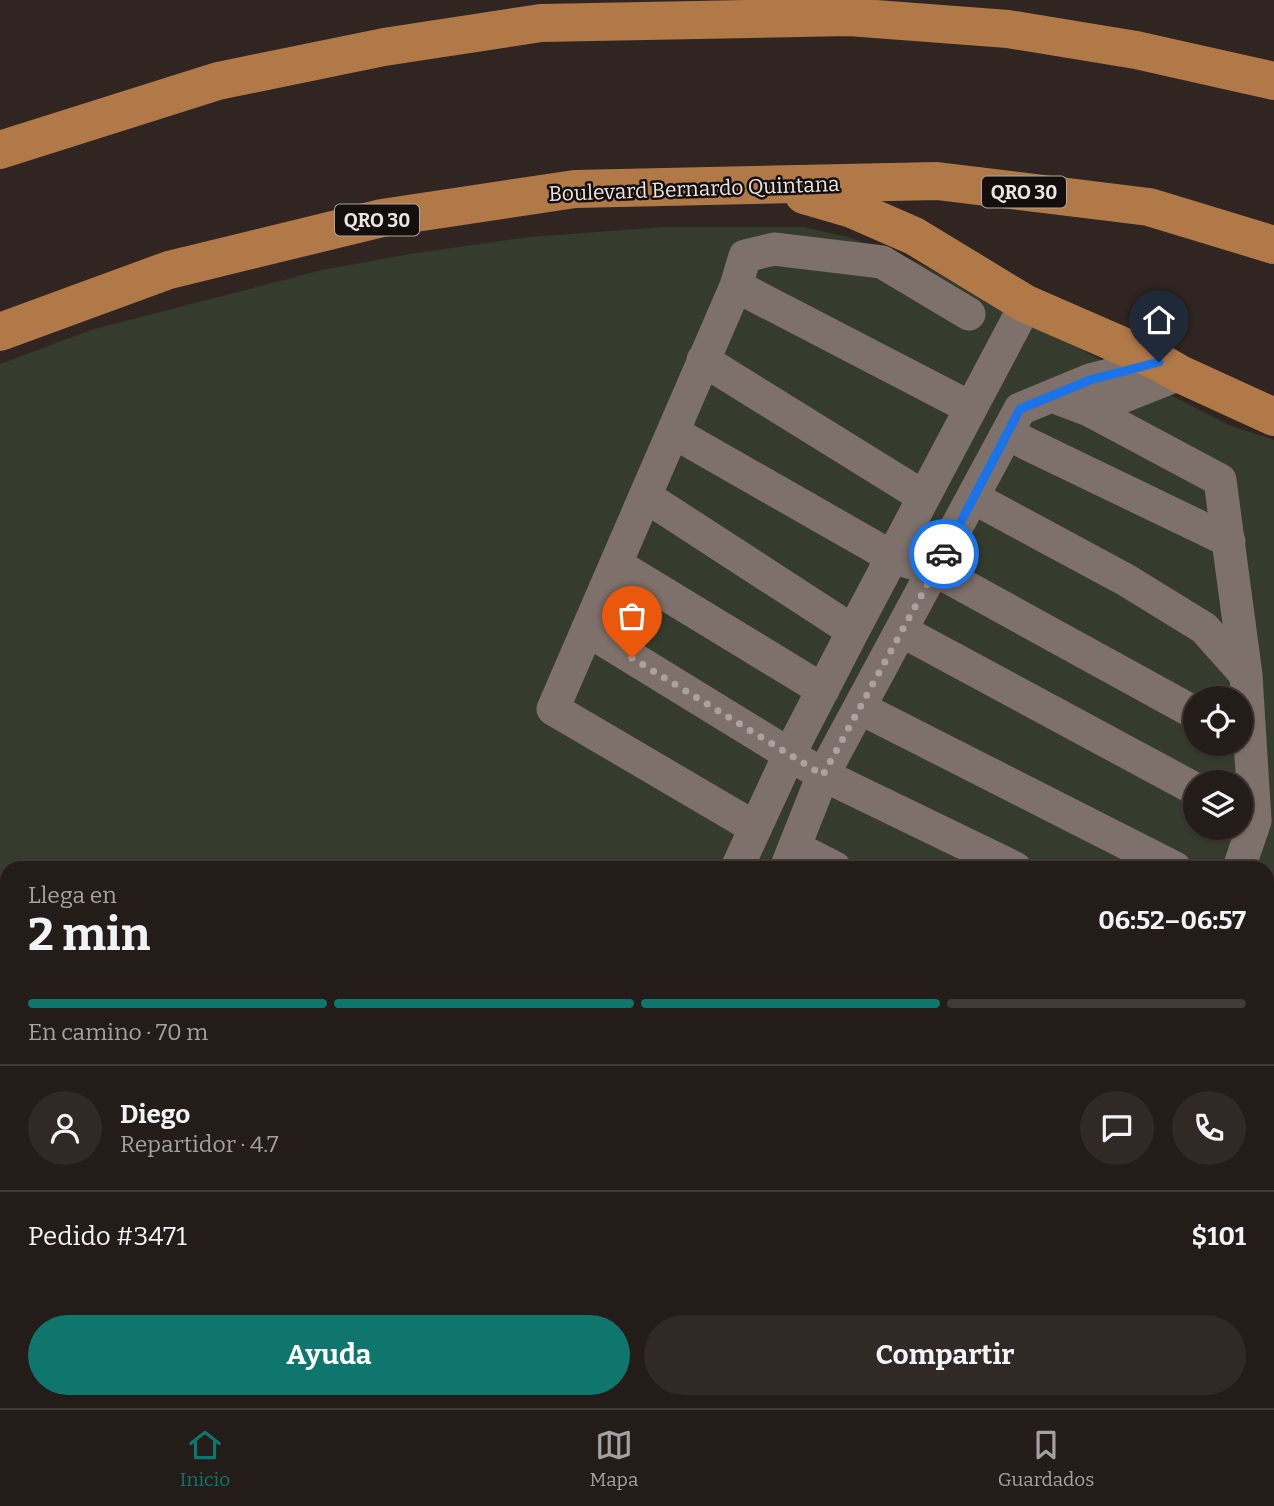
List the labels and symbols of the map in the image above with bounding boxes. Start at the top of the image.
street label: Boulevard Bernardo Quintana [548,171,840,207]
road number: QRO 30 [982,176,1066,208]
road number: QRO 30 [335,204,419,235]
pin [1129,290,1189,362]
courier [909,519,979,589]
pin [602,586,662,658]

